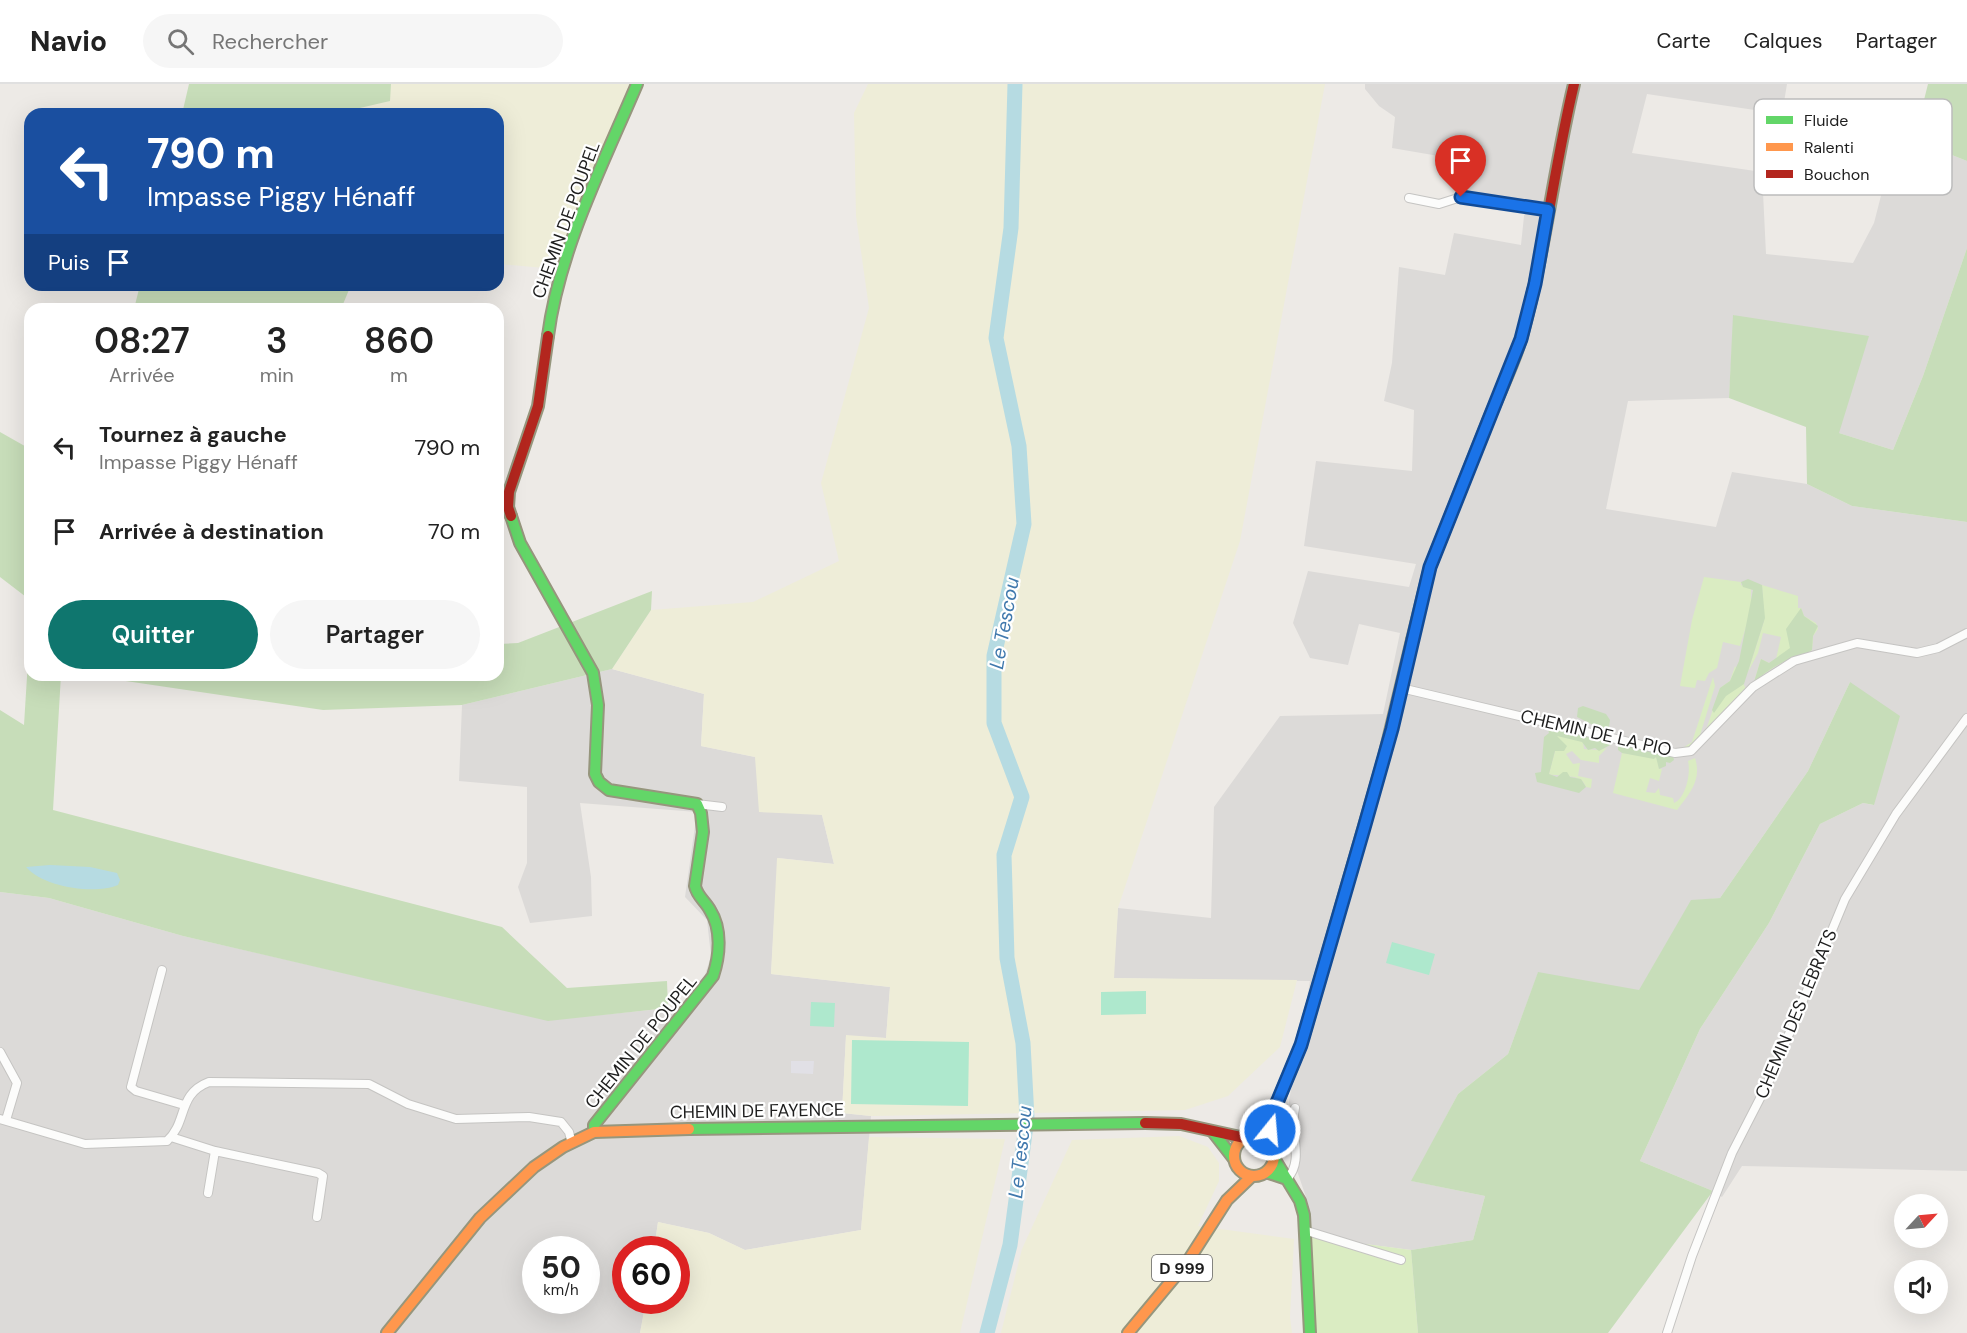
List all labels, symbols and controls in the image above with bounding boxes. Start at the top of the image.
search box [143,14,563,68]
text: Navio [30,23,107,60]
icon: search [164,25,197,58]
text: Rechercher [212,27,328,56]
text: Carte [1656,27,1711,55]
text: Calques [1744,27,1822,55]
text: Partager [1855,27,1937,55]
legend [1754,99,1952,195]
text: Fluide [1804,110,1848,131]
text: 790 m [147,126,275,181]
icon: left [48,132,126,210]
pin [1435,135,1486,197]
text: Ralenti [1804,137,1854,158]
street label: CHEMIN DE POUPEL [526,138,606,302]
icon: arrive [1444,144,1477,177]
text: Bouchon [1804,164,1869,185]
text: Impasse Piggy Hénaff [147,179,415,214]
icon: arrive [102,246,135,279]
text: Puis [48,248,90,277]
text: 08:27 [94,317,190,364]
text: 3 [266,317,288,364]
text: 860 [364,317,434,364]
text: Arrivée [109,362,175,388]
text: min [260,362,294,388]
text: m [390,362,408,388]
text: Tournez à gauche [99,420,287,449]
icon: left [48,431,81,464]
text: 790 m [415,433,480,462]
text: Impasse Piggy Hénaff [99,449,298,475]
icon: arrive [48,515,81,548]
text: Arrivée à destination [99,517,324,546]
text: 70 m [428,517,480,546]
water label: Le Tescou [983,575,1025,671]
button: Quitter [48,600,258,669]
button: Partager [270,600,480,669]
street label: CHEMIN DE LA PIO [1518,704,1674,762]
street label: CHEMIN DES LEBRATS [1749,926,1843,1102]
street label: CHEMIN DE POUPEL [580,970,702,1114]
street label: CHEMIN DE FAYENCE [670,1097,844,1125]
position arrow [1238,1098,1302,1162]
water label: Le Tescou [1002,1104,1038,1200]
north arrow [1894,1194,1948,1248]
map controls [1894,1194,1948,1314]
speed limit sign: 60 [612,1236,690,1314]
text: 50 [541,1248,581,1287]
road number: D 999 [1152,1255,1212,1281]
button: sound [1894,1260,1948,1314]
text: km/h [543,1280,579,1300]

